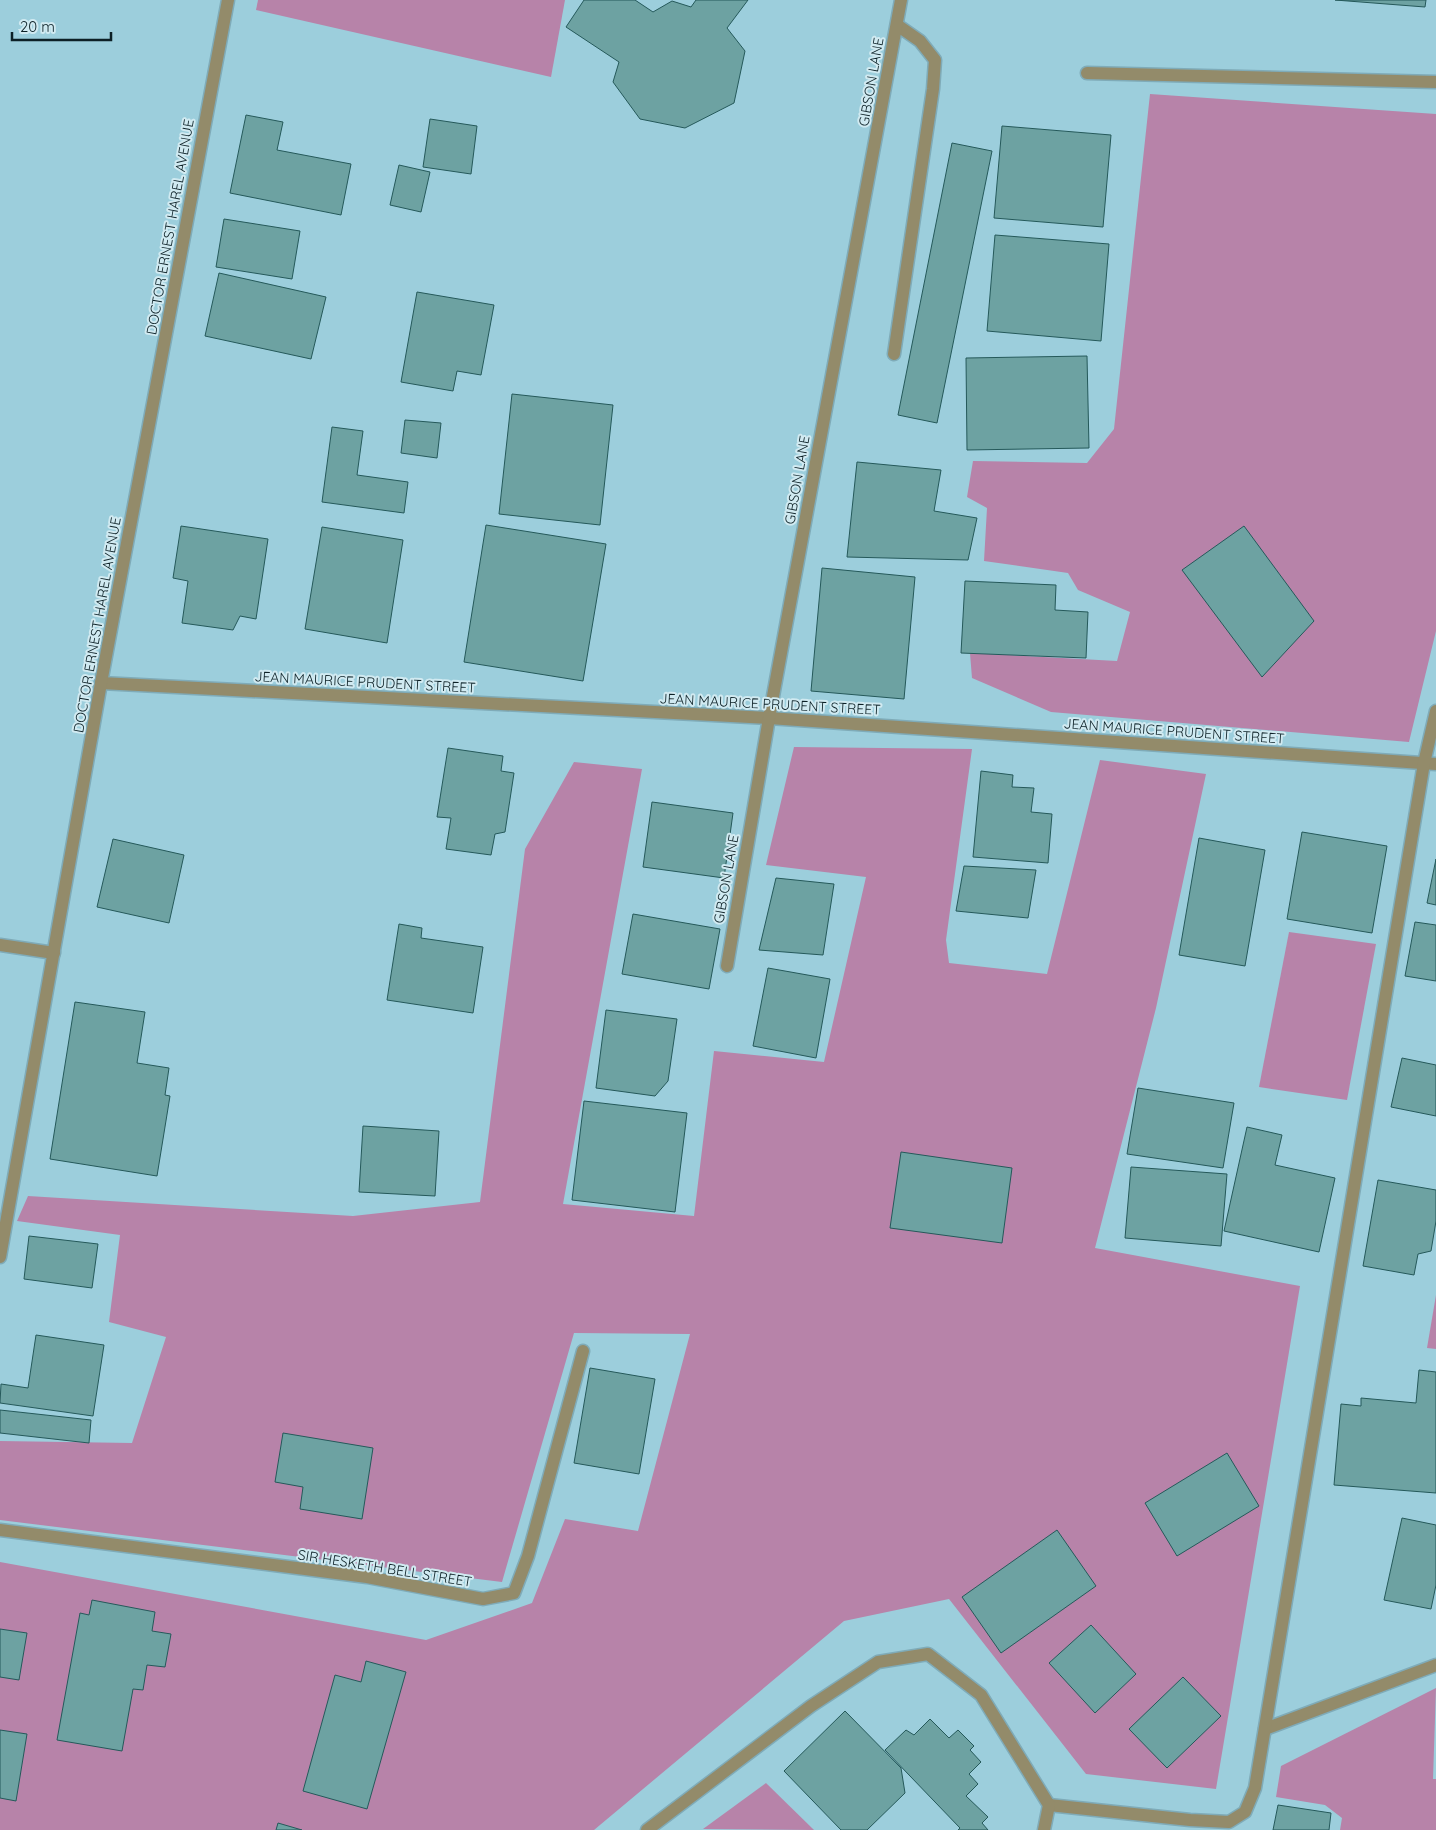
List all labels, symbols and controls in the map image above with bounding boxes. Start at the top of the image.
scale bar [12,10,111,42]
text: 20 m [20,17,55,36]
street label: GIBSON LANE [854,36,888,128]
street label: DOCTOR ERNEST HAREL AVENUE [142,118,198,336]
street label: GIBSON LANE [780,434,814,526]
street label: DOCTOR ERNEST HAREL AVENUE [69,516,125,734]
street label: JEAN MAURICE PRUDENT STREET [254,667,476,697]
street label: JEAN MAURICE PRUDENT STREET [659,689,881,719]
street label: JEAN MAURICE PRUDENT STREET [1063,714,1285,748]
street label: GIBSON LANE [709,833,743,925]
street label: SIR HESKETH BELL STREET [297,1545,473,1591]

